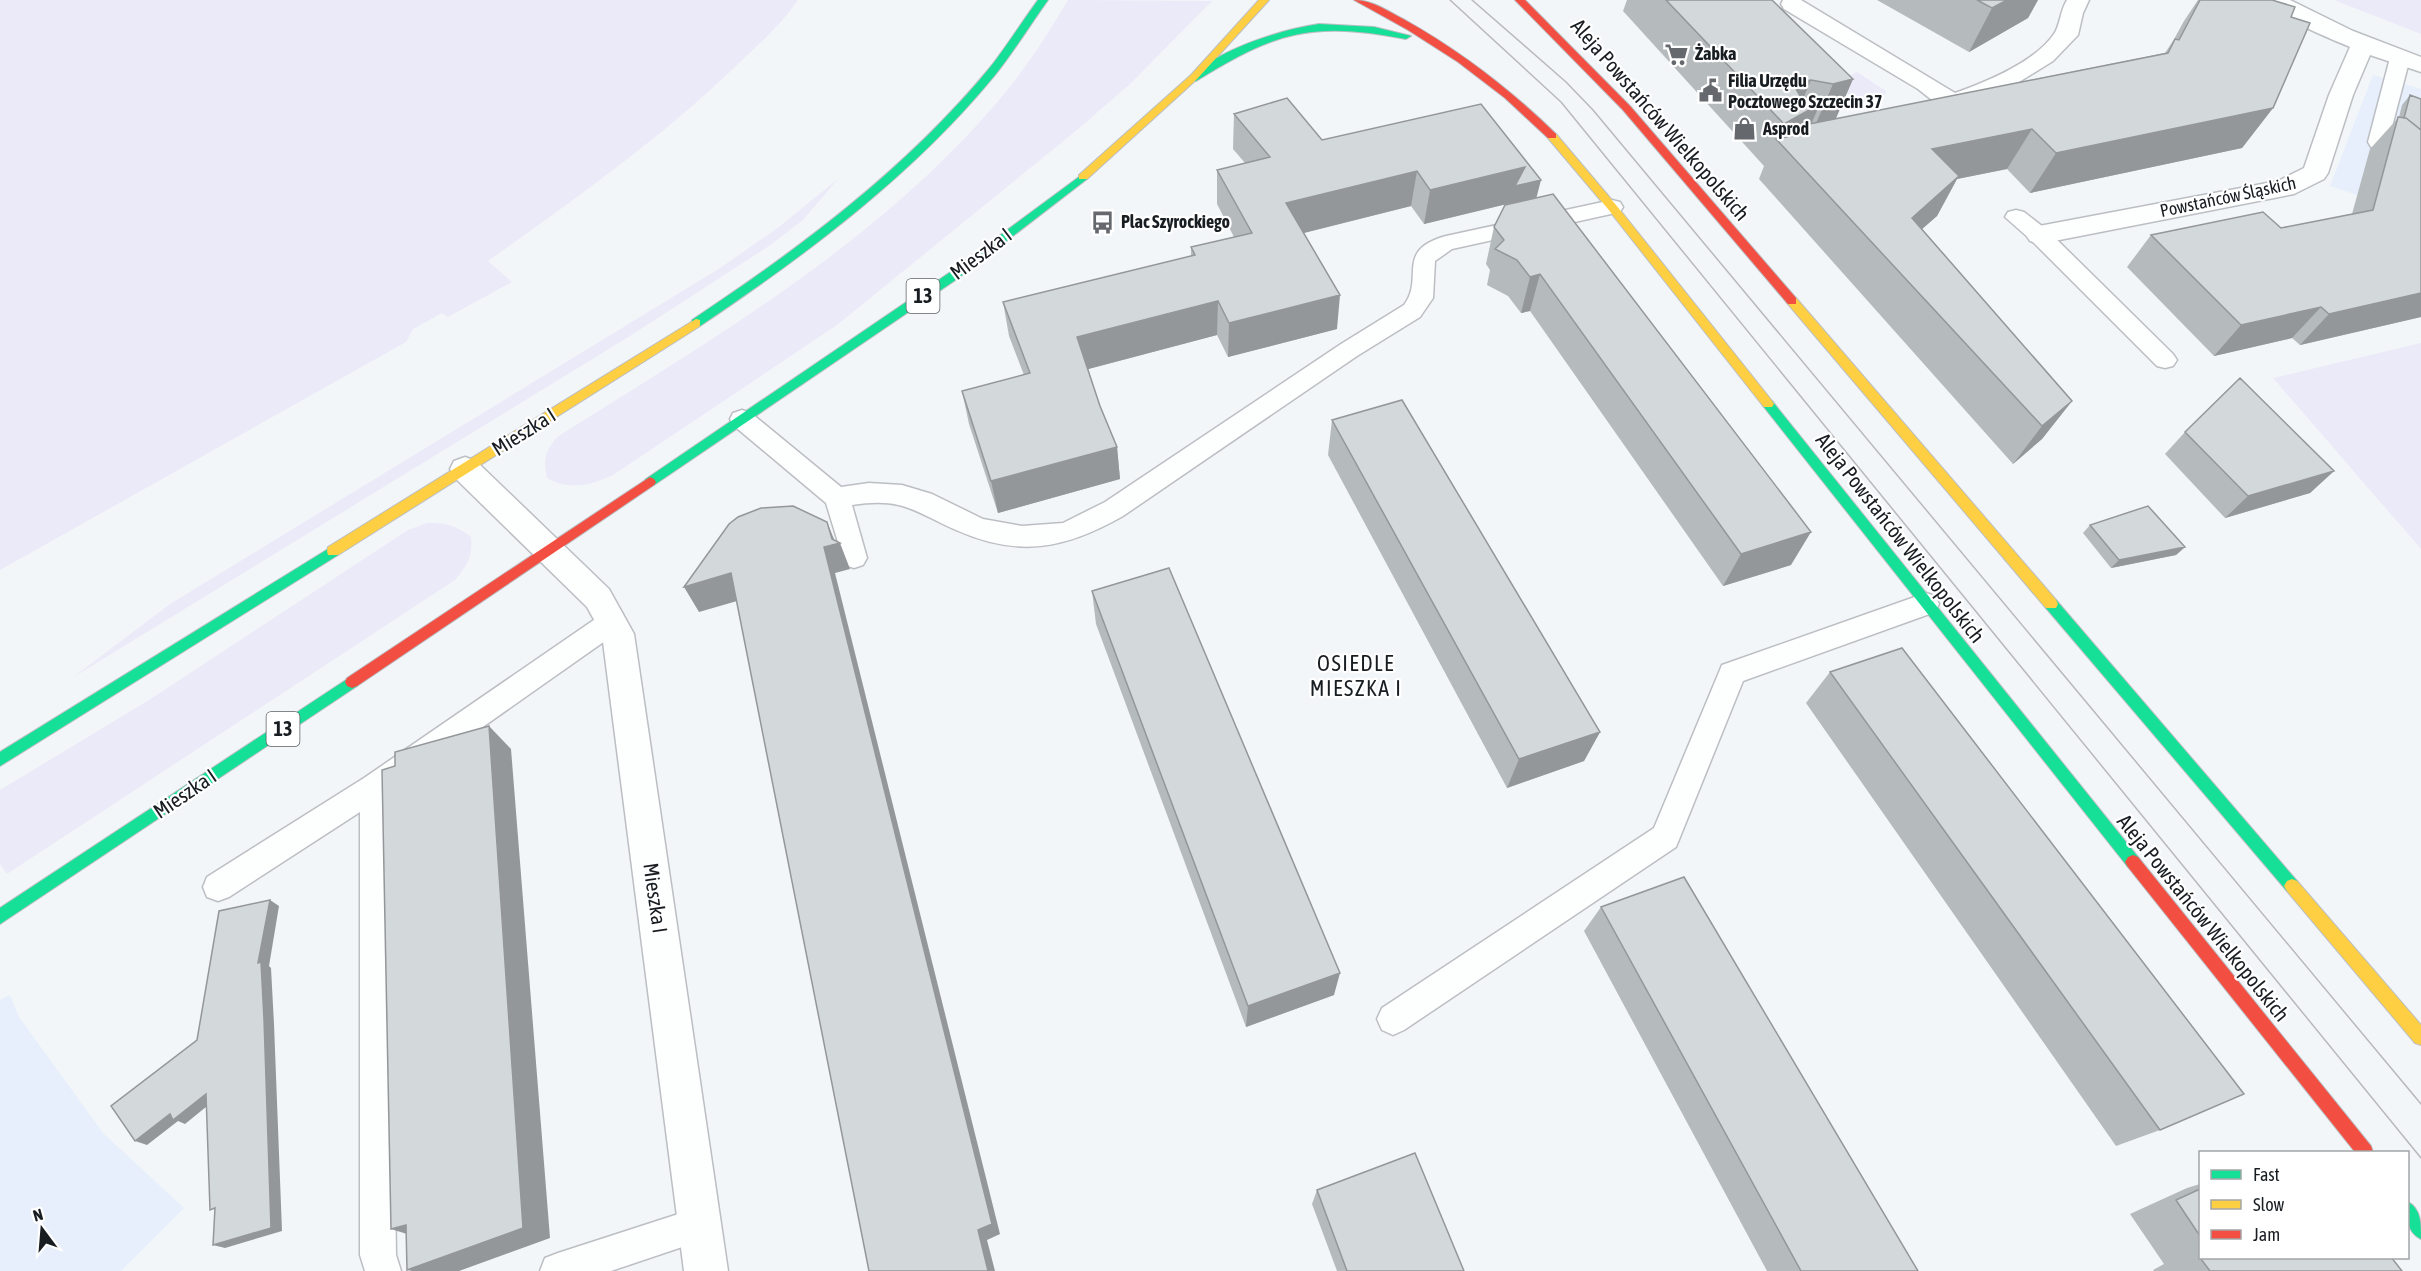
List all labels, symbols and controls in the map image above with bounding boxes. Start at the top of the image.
street label: Aleja Powstańców Wielkopolskich [1567,14,1755,225]
supermarket icon: Żabka [1664,41,1690,67]
place label: Żabka [1695,43,1736,64]
place label: Filia Urzędu Pocztowego Szczecin 37 [1728,70,1882,112]
public building icon: Filia Urzędu Pocztowego Szczecin 37 [1697,78,1723,104]
shop icon: Asprod [1732,116,1758,142]
place label: Asprod [1762,118,1809,139]
street label: Powstańców Śląskich [2158,172,2298,221]
bus stop icon: Plac Szyrockiego [1090,209,1116,235]
place label: Plac Szyrockiego [1121,211,1230,232]
street label: Mieszka I [945,222,1016,284]
road number: 13 [906,279,940,313]
street label: Mieszka I [487,402,560,460]
street label: Aleja Powstańców Wielkopolskich [1812,428,1990,647]
district label: OSIEDLE MIESZKA I [1310,650,1402,701]
road number: 13 [266,712,300,746]
street label: Mieszka I [148,763,220,823]
street label: Aleja Powstańców Wielkopolskich [2113,809,2295,1026]
street label: Mieszka I [639,861,673,935]
legend [2199,1151,2409,1259]
text: Fast [2253,1164,2280,1185]
text: Slow [2253,1194,2284,1215]
north arrow [12,1199,72,1259]
text: N [31,1205,45,1225]
text: Jam [2253,1224,2280,1245]

